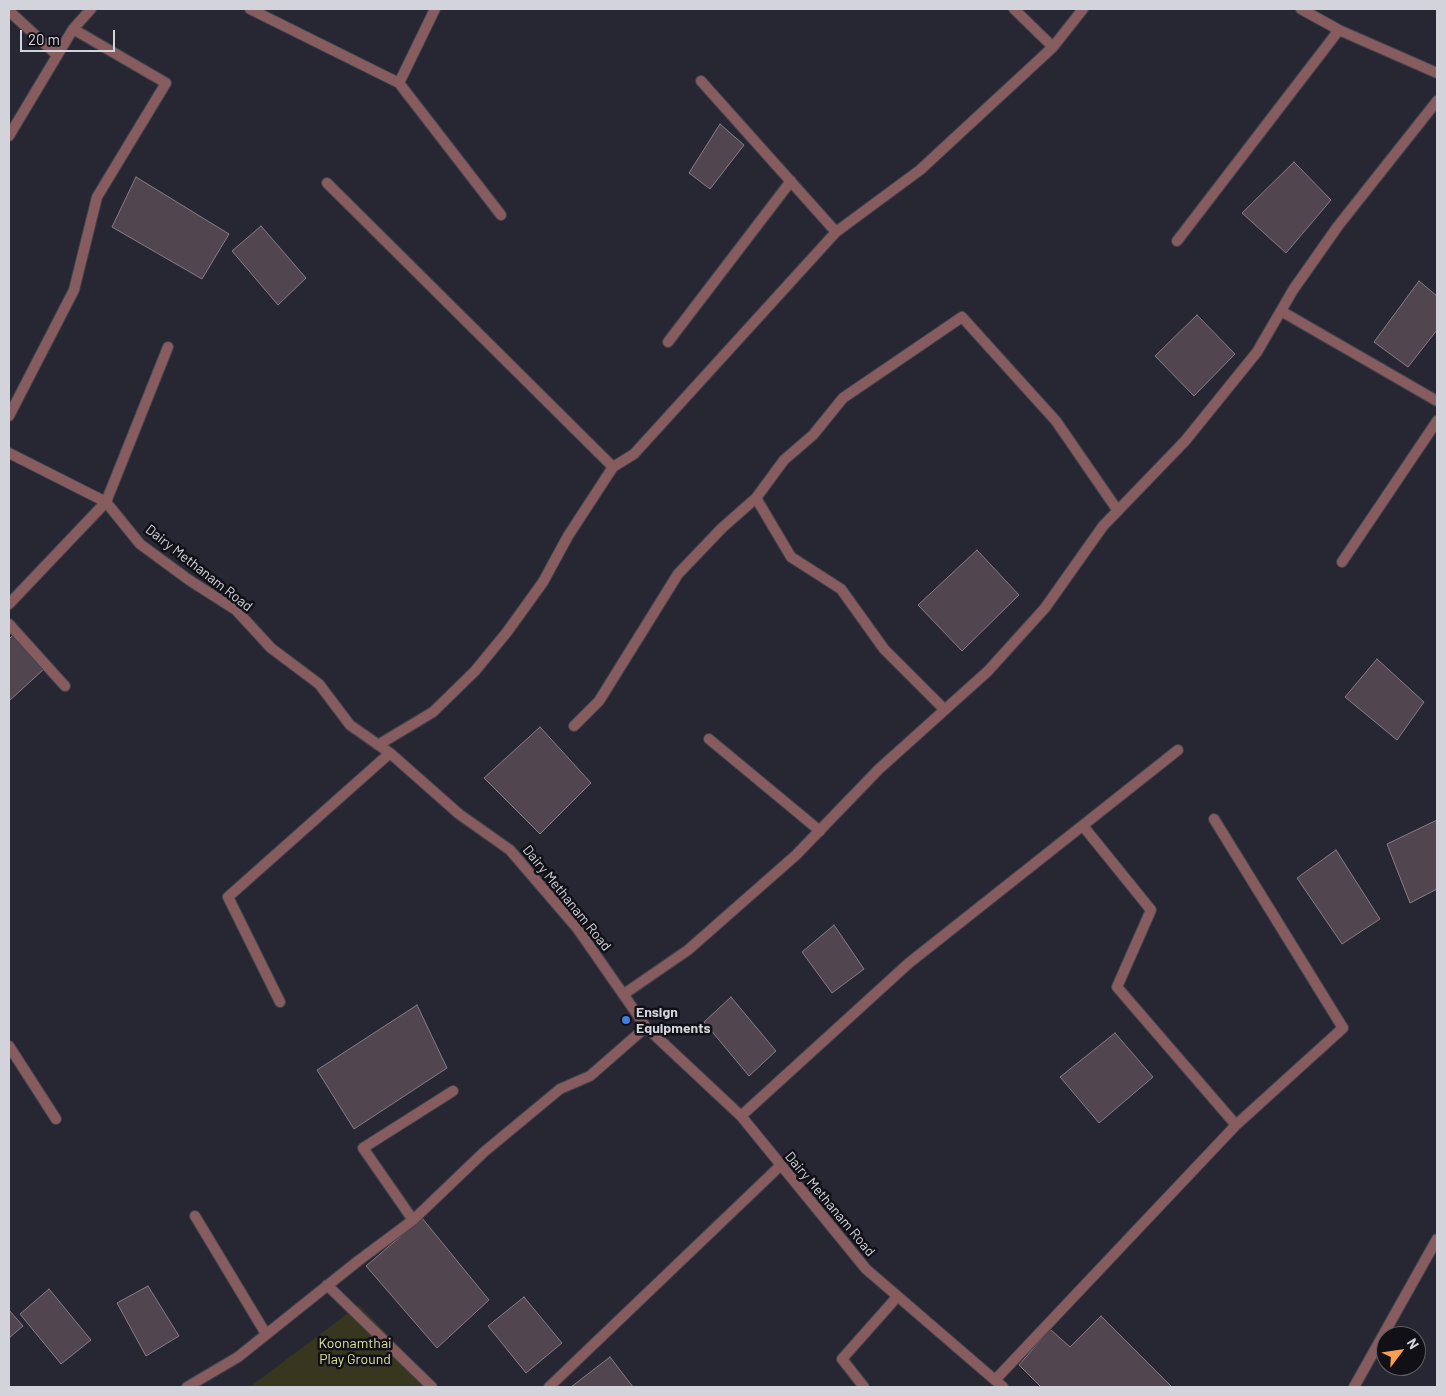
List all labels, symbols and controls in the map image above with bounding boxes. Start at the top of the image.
scale bar [22,20,118,52]
text: 20 m [28,30,60,48]
street label: Dairy Methanam Road [142,521,256,615]
street label: Dairy Methanam Road [519,842,615,954]
place label: Ensign Equipments [636,1004,711,1036]
marker: Ensign Equipments [620,1014,632,1026]
street label: Dairy Methanam Road [781,1148,879,1260]
north arrow [1376,1326,1426,1376]
park label: Koonamthai Play Ground [318,1335,392,1368]
text: N [1404,1335,1423,1352]

